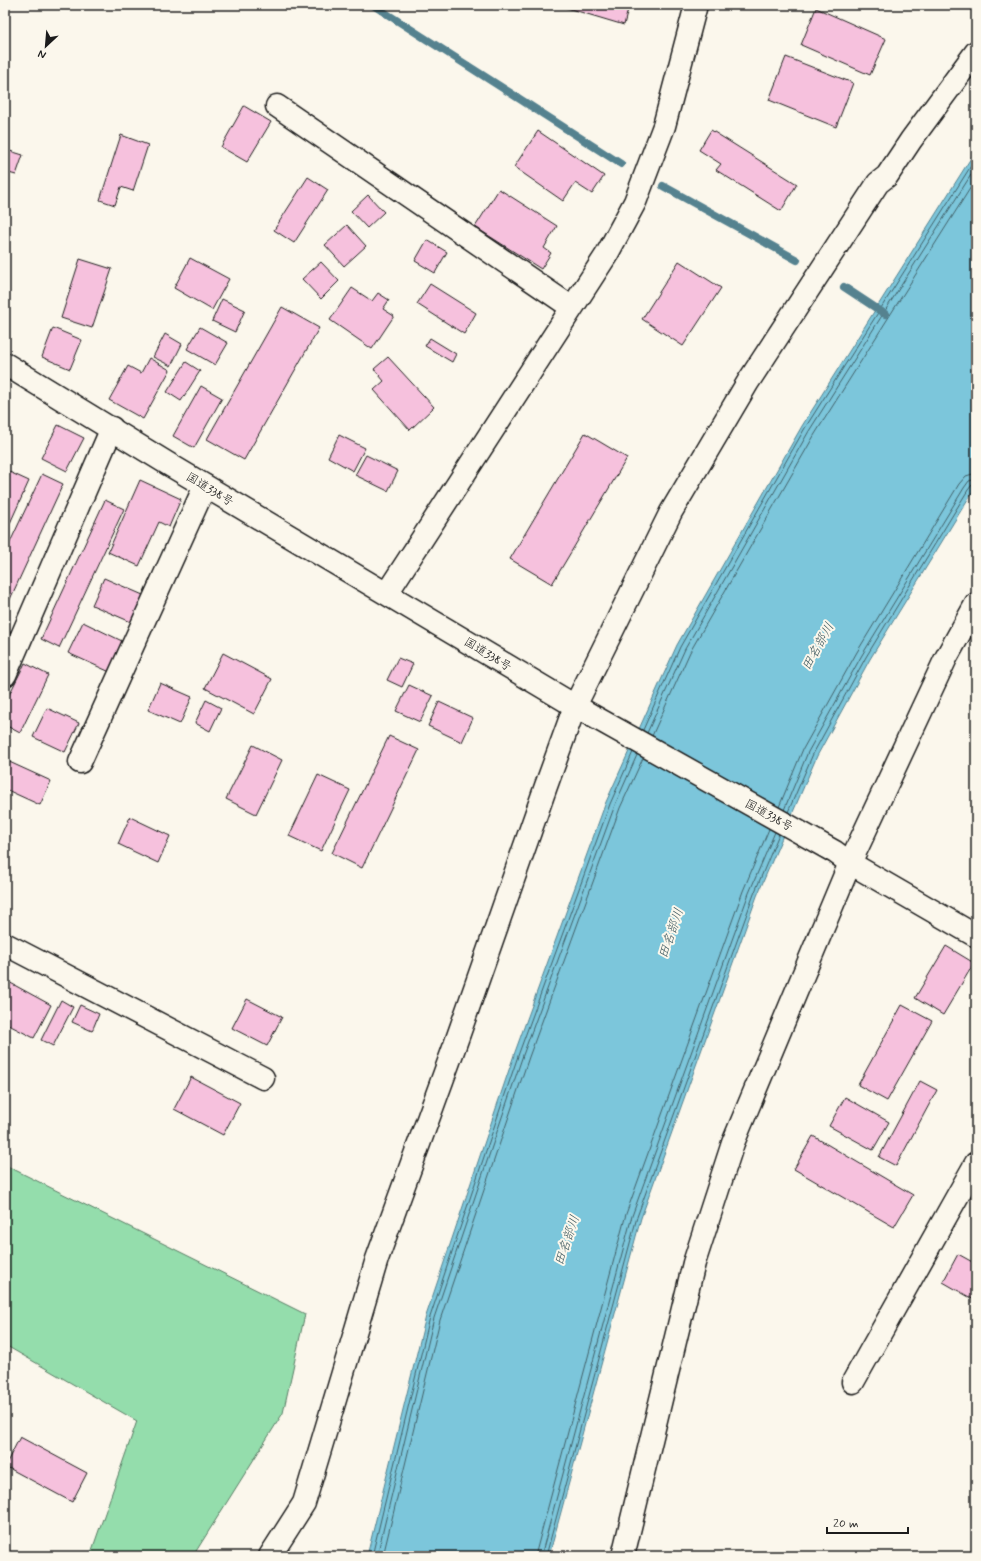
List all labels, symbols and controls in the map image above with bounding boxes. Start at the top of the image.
north arrow [26,26,66,66]
text: N [36,46,48,62]
street label: 国道338号 [183,469,236,510]
water label: 田名部川 [798,620,838,674]
street label: 国道338号 [461,634,514,675]
street label: 国道338号 [741,796,796,836]
water label: 田名部川 [655,906,688,961]
water label: 田名部川 [551,1213,584,1268]
scale bar [827,1509,908,1535]
text: 20 m [833,1516,859,1532]

